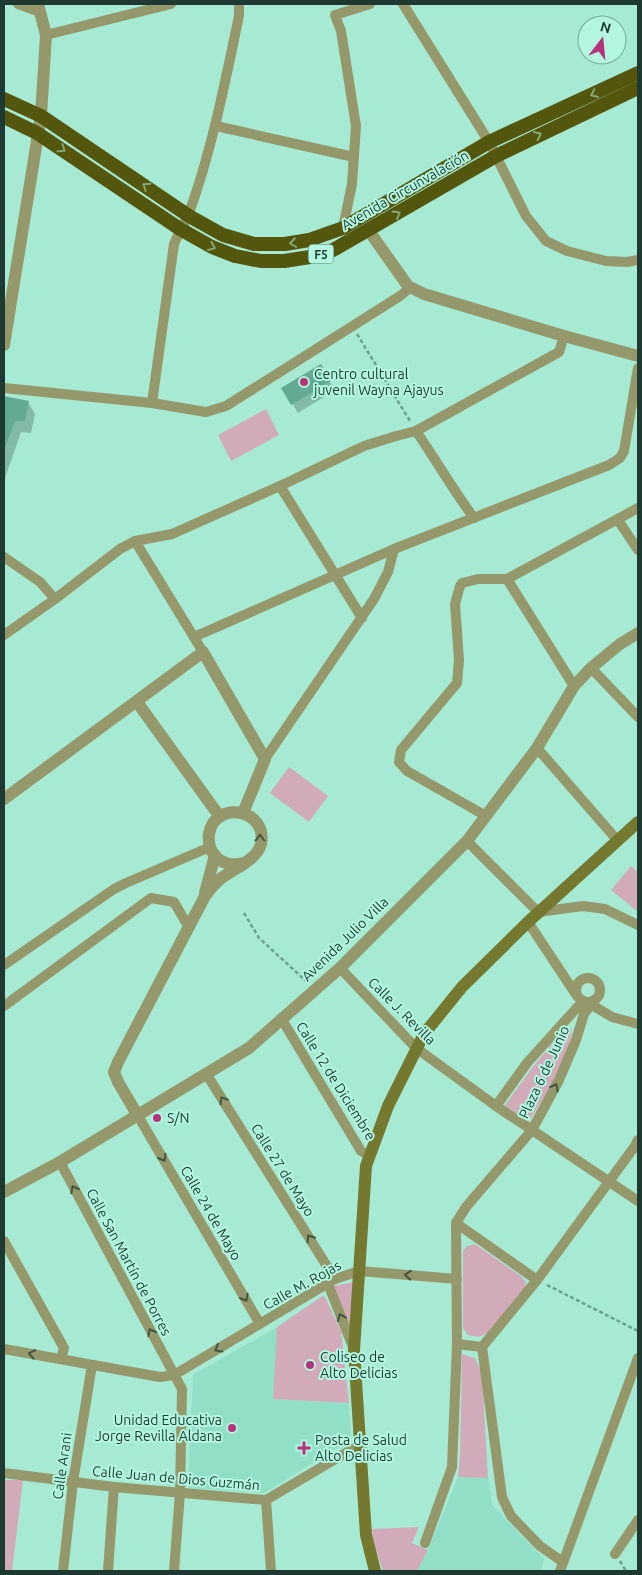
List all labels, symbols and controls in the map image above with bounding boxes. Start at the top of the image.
north arrow [577,15,627,65]
text: N [598,18,613,37]
one-way arrow [590,88,599,98]
one-way arrow [533,130,542,141]
one-way arrow [56,143,65,152]
street label: Avenida Circunvalación [339,147,471,233]
one-way arrow [142,183,152,192]
one-way arrow [391,210,400,220]
one-way arrow [288,237,296,248]
one-way arrow [207,240,216,251]
road number: F5 [308,244,334,264]
place label: Centro cultural juvenil Wayna Ajayus [313,366,444,398]
marker: Centro cultural juvenil Wayna Ajayus [298,376,310,388]
one-way arrow [255,834,265,842]
street label: Avenida Julio Villa [298,894,392,984]
street label: Calle J. Revilla [365,974,439,1048]
street label: Calle 12 de Diciembre [293,1019,379,1143]
street label: Plaza 6 de Junio [515,1023,573,1121]
one-way arrow [549,1083,559,1092]
one-way arrow [220,1097,230,1106]
place label: S/N [167,1110,189,1126]
marker: S/N [151,1112,163,1124]
street label: Calle 27 de Mayo [248,1121,318,1219]
one-way arrow [156,1153,166,1162]
street label: Calle 24 de Mayo [177,1163,245,1263]
one-way arrow [70,1185,80,1194]
street label: Calle San Martín de Porres [83,1186,175,1338]
one-way arrow [306,1235,316,1244]
street label: Calle M. Rojas [260,1257,344,1313]
one-way arrow [404,1270,412,1281]
one-way arrow [239,1293,249,1302]
one-way arrow [337,1313,347,1322]
one-way arrow [147,1328,157,1337]
one-way arrow [215,1343,224,1353]
place label: Coliseo de Alto Delicias [320,1349,398,1381]
one-way arrow [28,1350,37,1360]
marker: Coliseo de Alto Delicias [304,1359,316,1371]
place label: Unidad Educativa Jorge Revilla Aldana [95,1412,222,1444]
marker: Unidad Educativa Jorge Revilla Aldana [226,1422,238,1434]
street label: Calle Arani [49,1432,75,1500]
place label: Posta de Salud Alto Delicias [315,1432,407,1464]
marker: Posta de Salud Alto Delicias [297,1441,311,1455]
street label: Calle Juan de Dios Guzmán [92,1463,260,1493]

